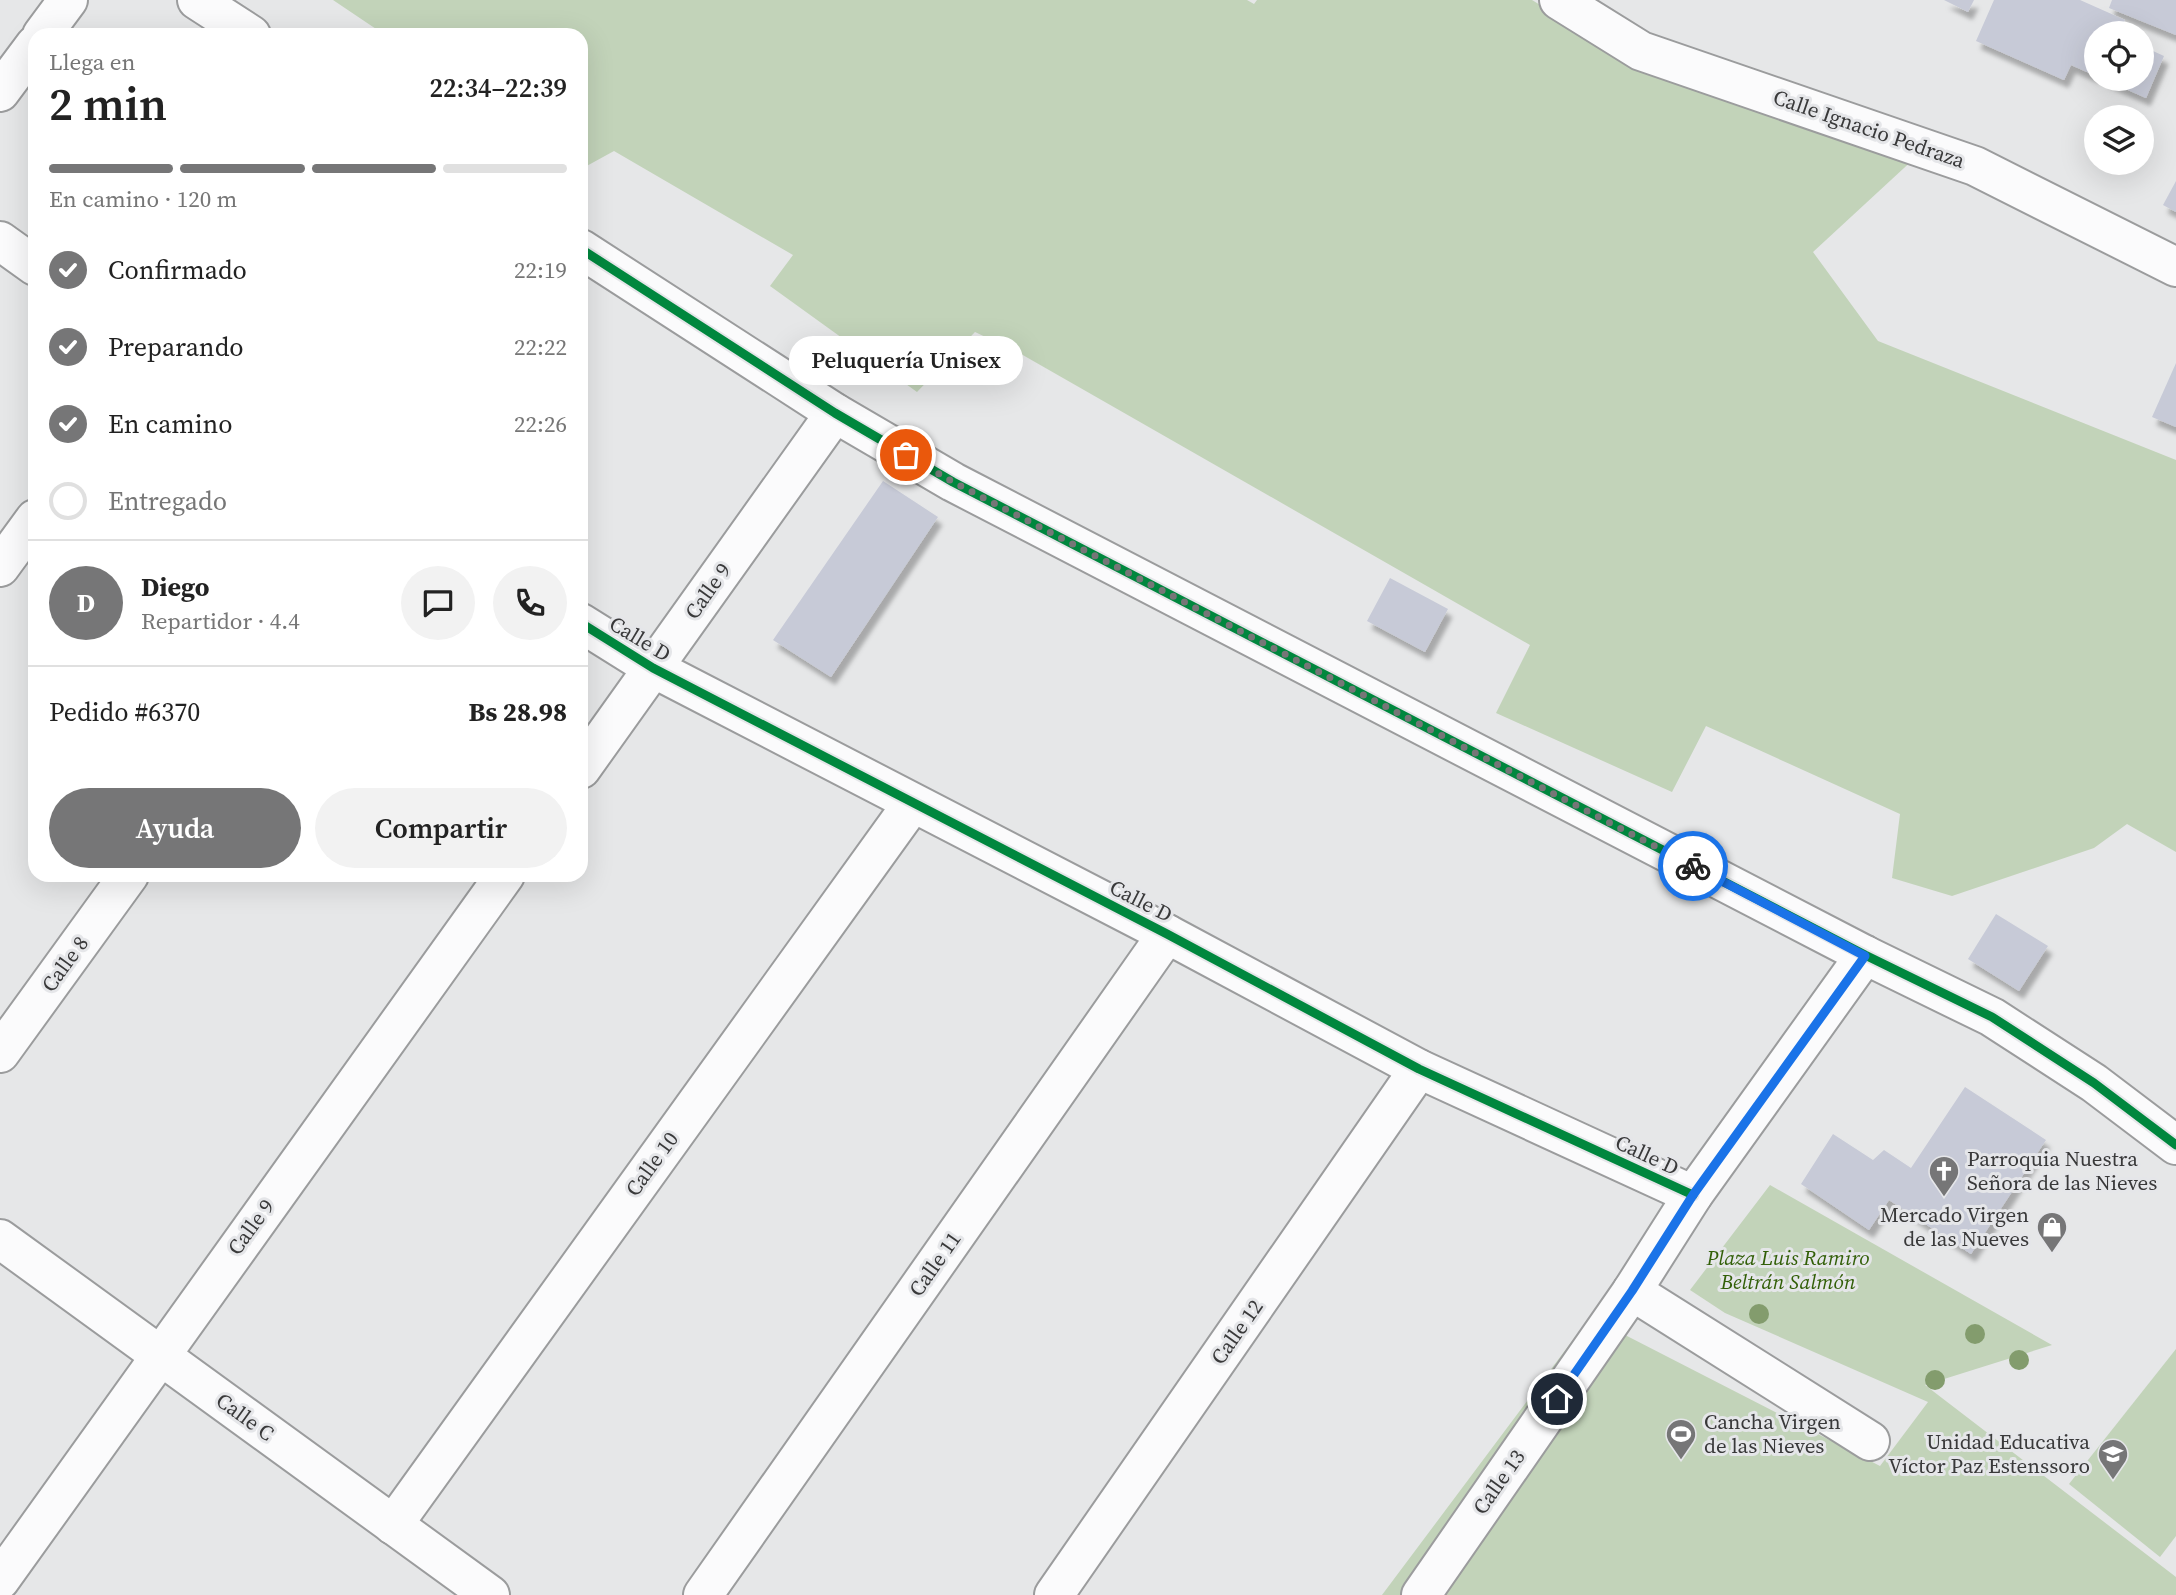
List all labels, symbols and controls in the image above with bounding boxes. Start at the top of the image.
map controls [2084,21,2154,175]
button: locate [2084,21,2154,91]
text: Llega en [49,46,135,78]
text: 22:34–22:39 [430,70,567,106]
text: 2 min [49,72,167,135]
street label: Calle Ignacio Pedraza [1769,82,1969,175]
button: layers [2084,105,2154,175]
text: En camino · 120 m [49,183,237,215]
icon: check [49,251,87,289]
text: Confirmado [108,252,247,288]
text: 22:19 [514,254,567,286]
icon: check [49,328,87,366]
text: Preparando [108,329,244,365]
text: 22:22 [514,331,567,363]
callout: Peluquería Unisex [789,336,1023,385]
text: Peluquería Unisex [811,344,1001,376]
icon: check [49,405,87,443]
text: En camino [108,406,233,442]
text: 22:26 [514,408,567,440]
pin [876,425,936,485]
icon: bag [887,436,925,474]
text: Entregado [108,483,227,519]
street label: Calle 9 [678,557,737,625]
button: chat [401,566,475,640]
button: phone [493,566,567,640]
text: Diego [141,569,209,605]
text: D [77,585,95,621]
text: Repartidor · 4.4 [141,605,300,637]
street label: Calle D [604,609,676,668]
text: Pedido #6370 [49,694,200,730]
text: Bs 28.98 [469,694,567,730]
button: Ayuda [49,788,301,868]
button: Compartir [315,788,567,868]
courier [1658,831,1728,901]
icon: bike [1674,847,1712,885]
street label: Calle D [1105,872,1178,929]
street label: Calle 8 [34,930,95,998]
street label: Calle 10 [618,1126,685,1202]
street label: Calle D [1611,1127,1684,1182]
place label: Parroquia Nuestra Señora de las Nieves [1967,1144,2157,1197]
church icon: Parroquia Nuestra Señora de las Nieves [1927,1154,1961,1198]
street label: Calle 9 [220,1193,281,1261]
place label: Mercado Virgen de las Nueves [1880,1200,2029,1253]
shop icon: Mercado Virgen de las Nueves [2035,1210,2069,1254]
street label: Calle 11 [902,1225,967,1302]
park label: Plaza Luis Ramiro Beltrán Salmón [1705,1243,1870,1296]
street label: Calle 12 [1204,1293,1269,1370]
pin [1527,1369,1587,1429]
icon: home [1538,1380,1576,1418]
street label: Calle C [210,1386,280,1448]
place label: Cancha Virgen de las Nieves [1704,1407,1841,1460]
sports icon: Cancha Virgen de las Nieves [1664,1417,1698,1461]
place label: Unidad Educativa Víctor Paz Estenssoro [1888,1427,2090,1480]
school or university icon: Unidad Educativa Víctor Paz Estenssoro [2096,1437,2130,1481]
street label: Calle 13 [1466,1443,1531,1520]

